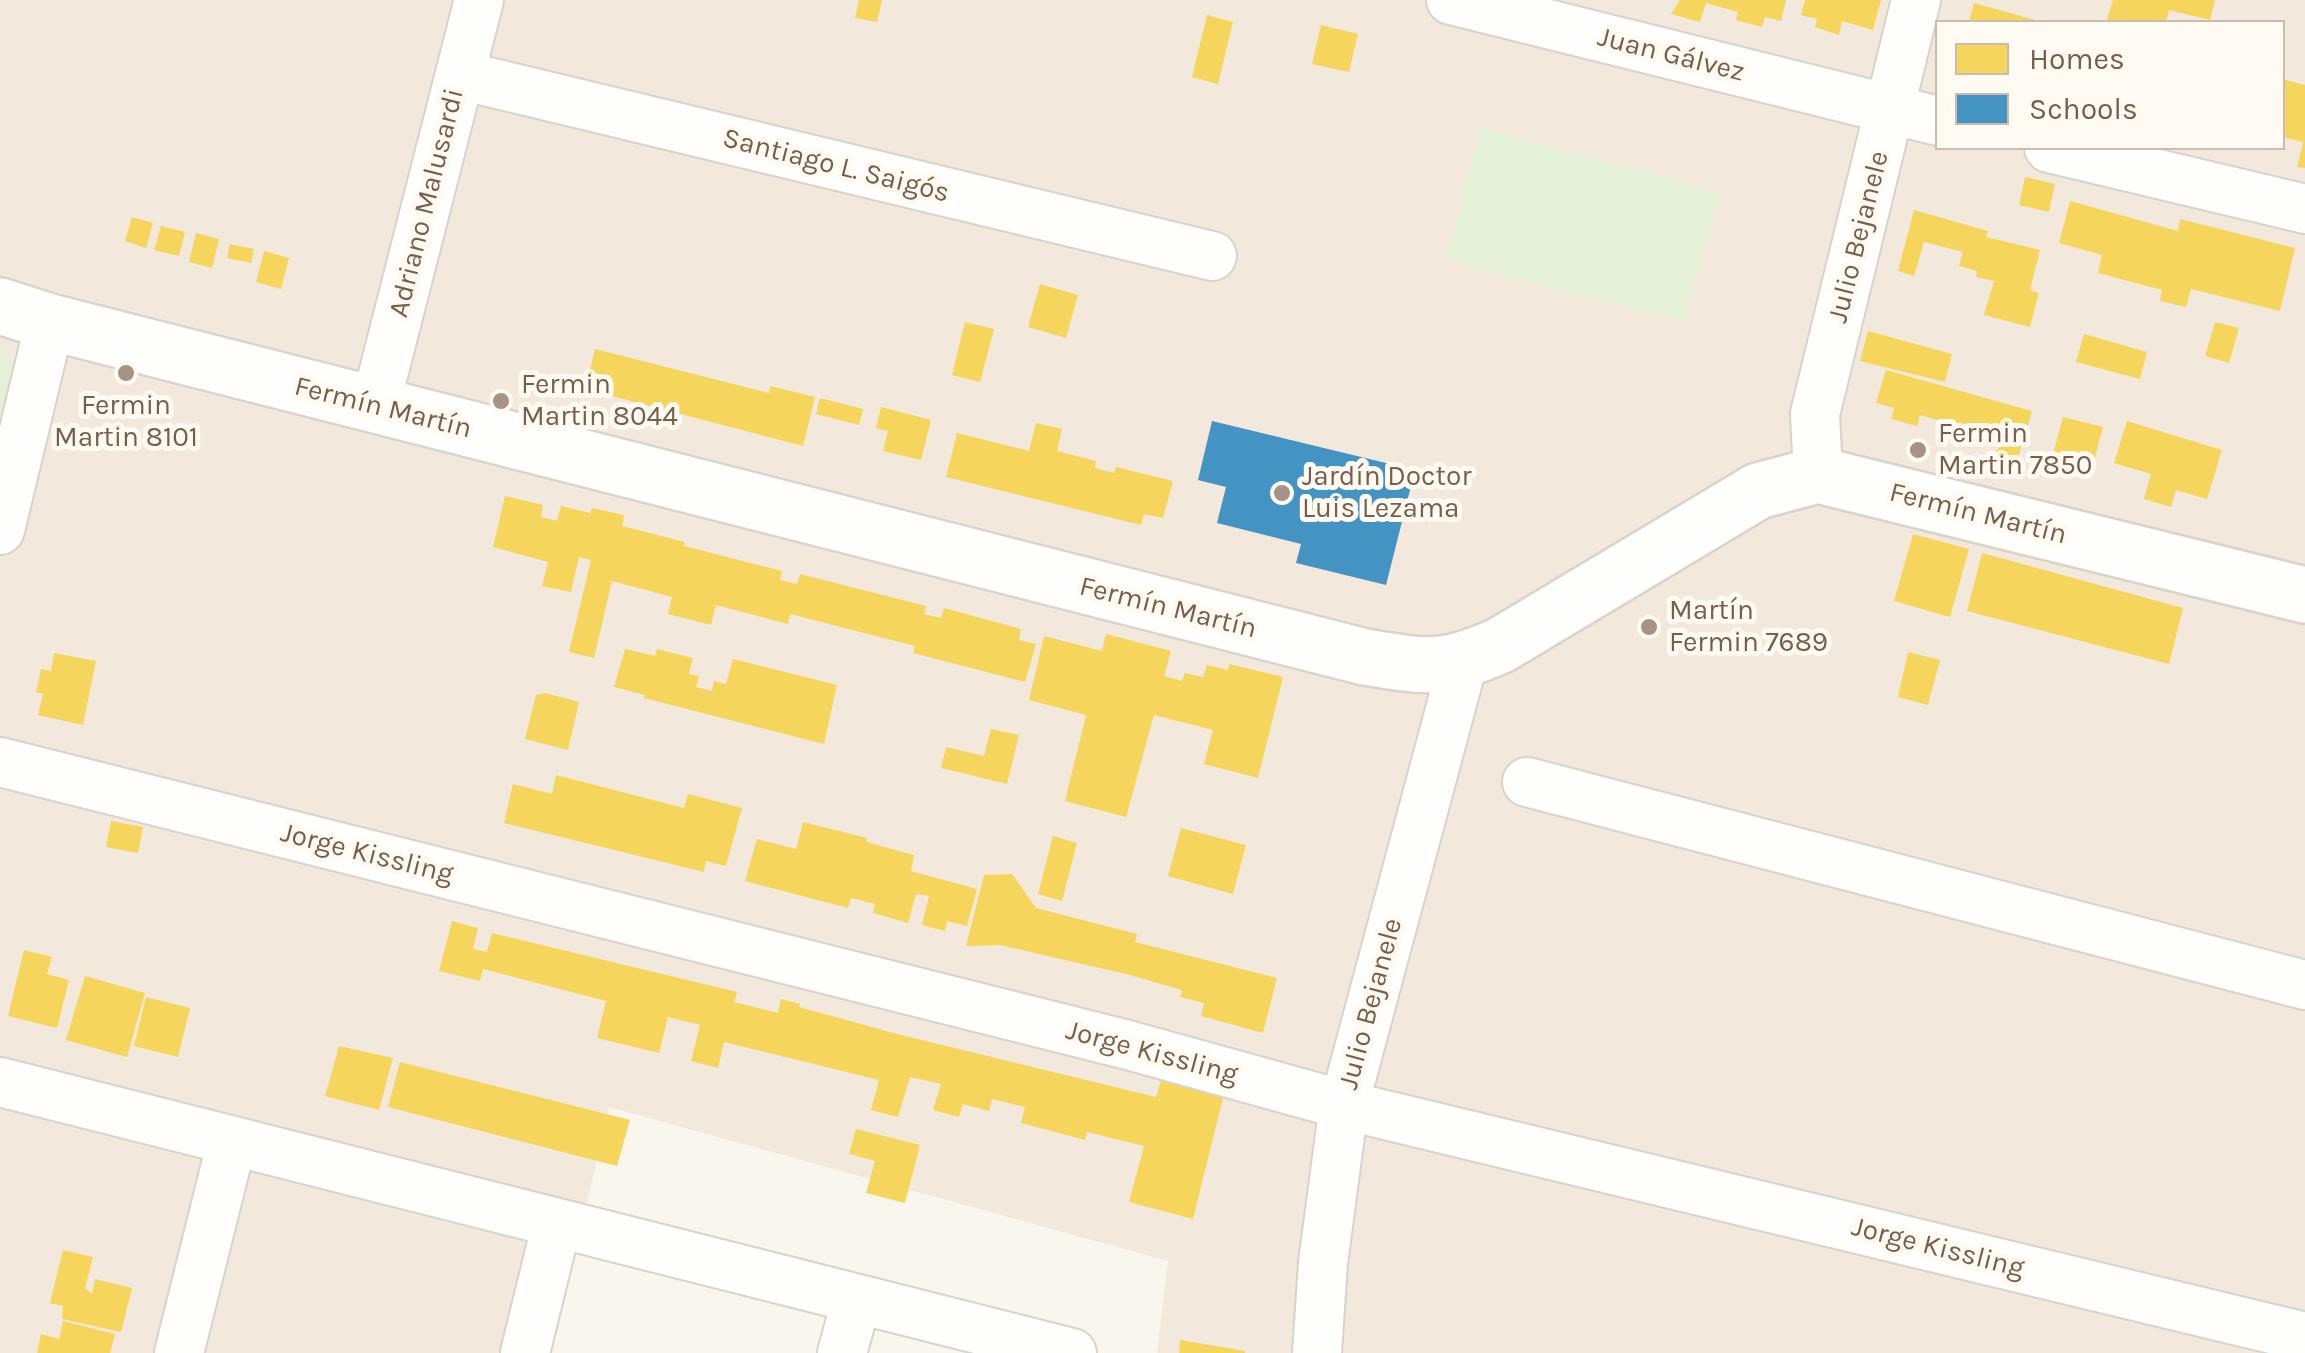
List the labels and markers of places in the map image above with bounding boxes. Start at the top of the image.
marker: Fermin Martin 8101 [115,362,137,384]
place label: Fermin Martin 8044 [521,368,678,434]
place label: Fermin Martin 8101 [54,389,198,455]
marker: Fermin Martin 8044 [490,390,512,412]
place label: Fermin Martin 7850 [1938,417,2092,483]
marker: Fermin Martin 7850 [1907,439,1929,461]
place label: Jardín Doctor Luis Lezama [1302,460,1471,526]
marker: Jardín Doctor Luis Lezama [1271,482,1293,504]
place label: Martín Fermin 7689 [1669,594,1828,660]
marker: Martín Fermin 7689 [1638,616,1660,638]

